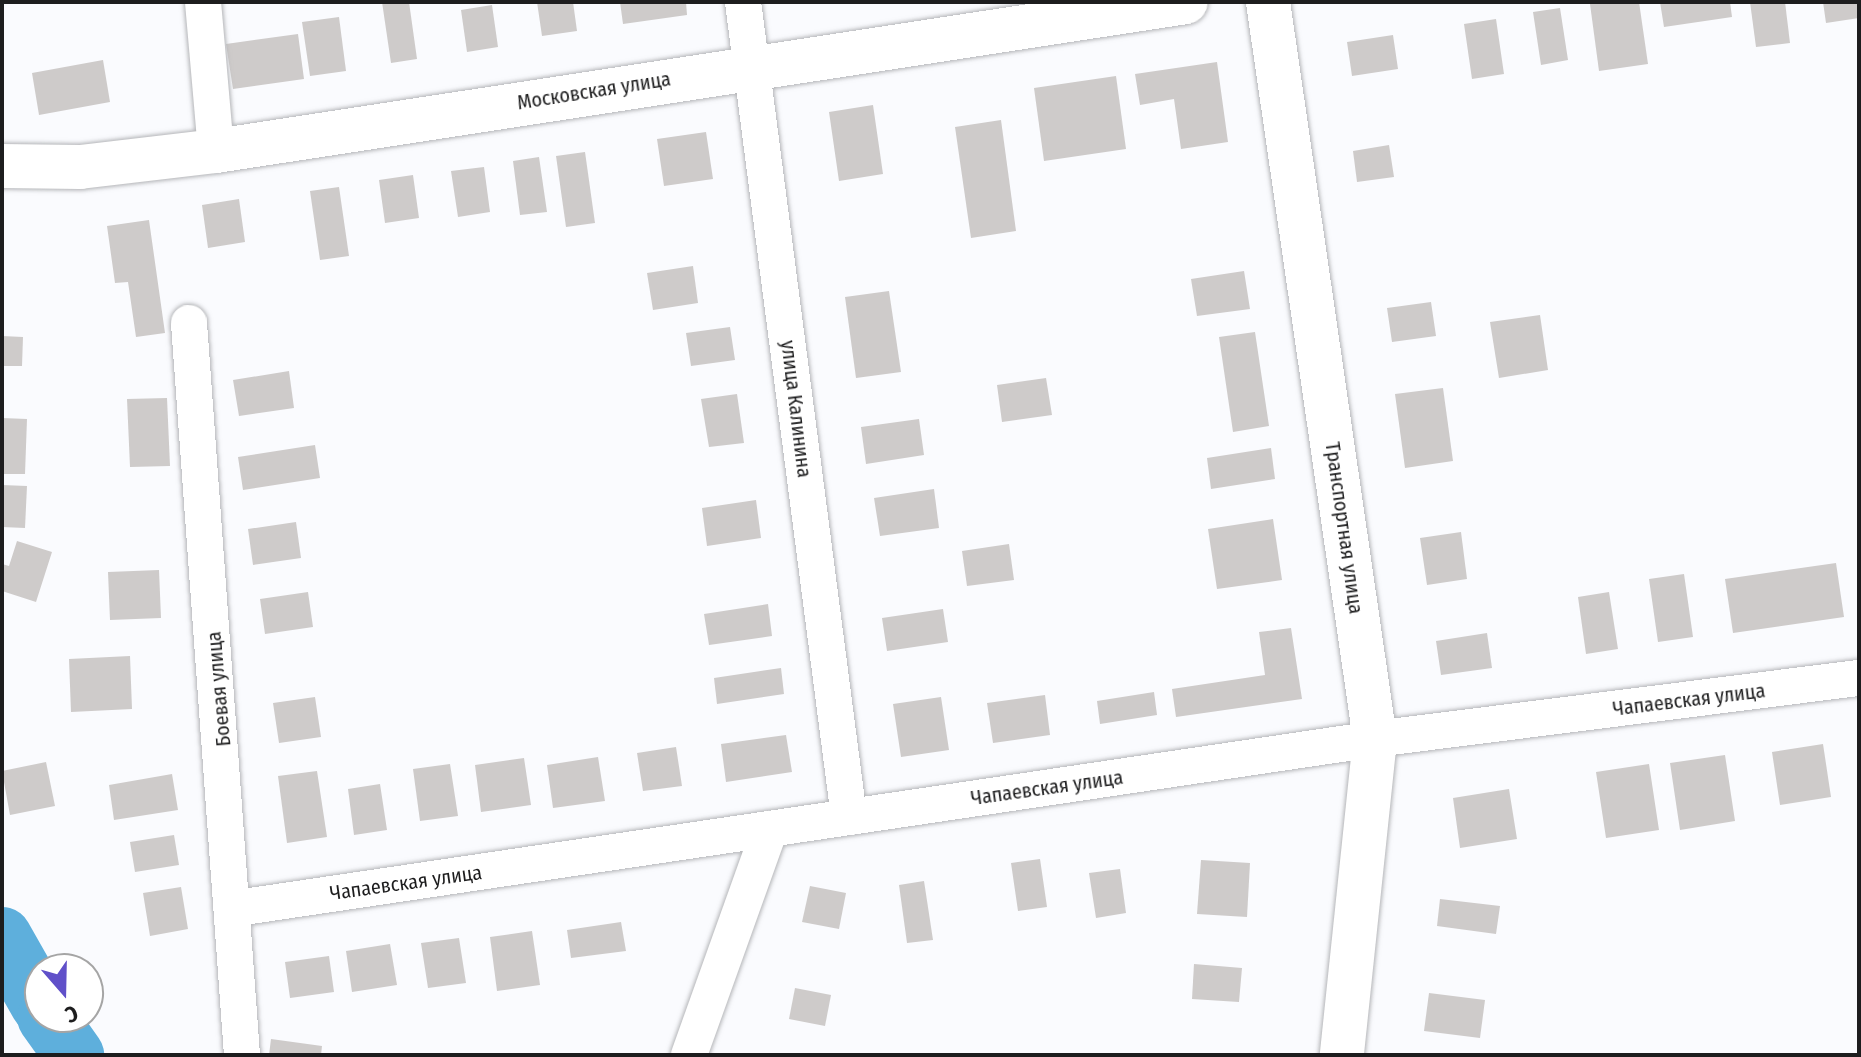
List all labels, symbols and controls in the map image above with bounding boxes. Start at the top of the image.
street label: Московская улица [515,67,673,115]
street label: улица Калинина [776,339,816,479]
street label: Транспортная улица [1320,441,1368,615]
street label: Боевая улица [202,631,236,747]
street label: Чапаевская улица [1612,679,1766,721]
street label: Чапаевская улица [969,765,1125,811]
street label: Чапаевская улица [328,860,484,906]
north arrow [24,953,104,1033]
text: С [62,999,82,1029]

